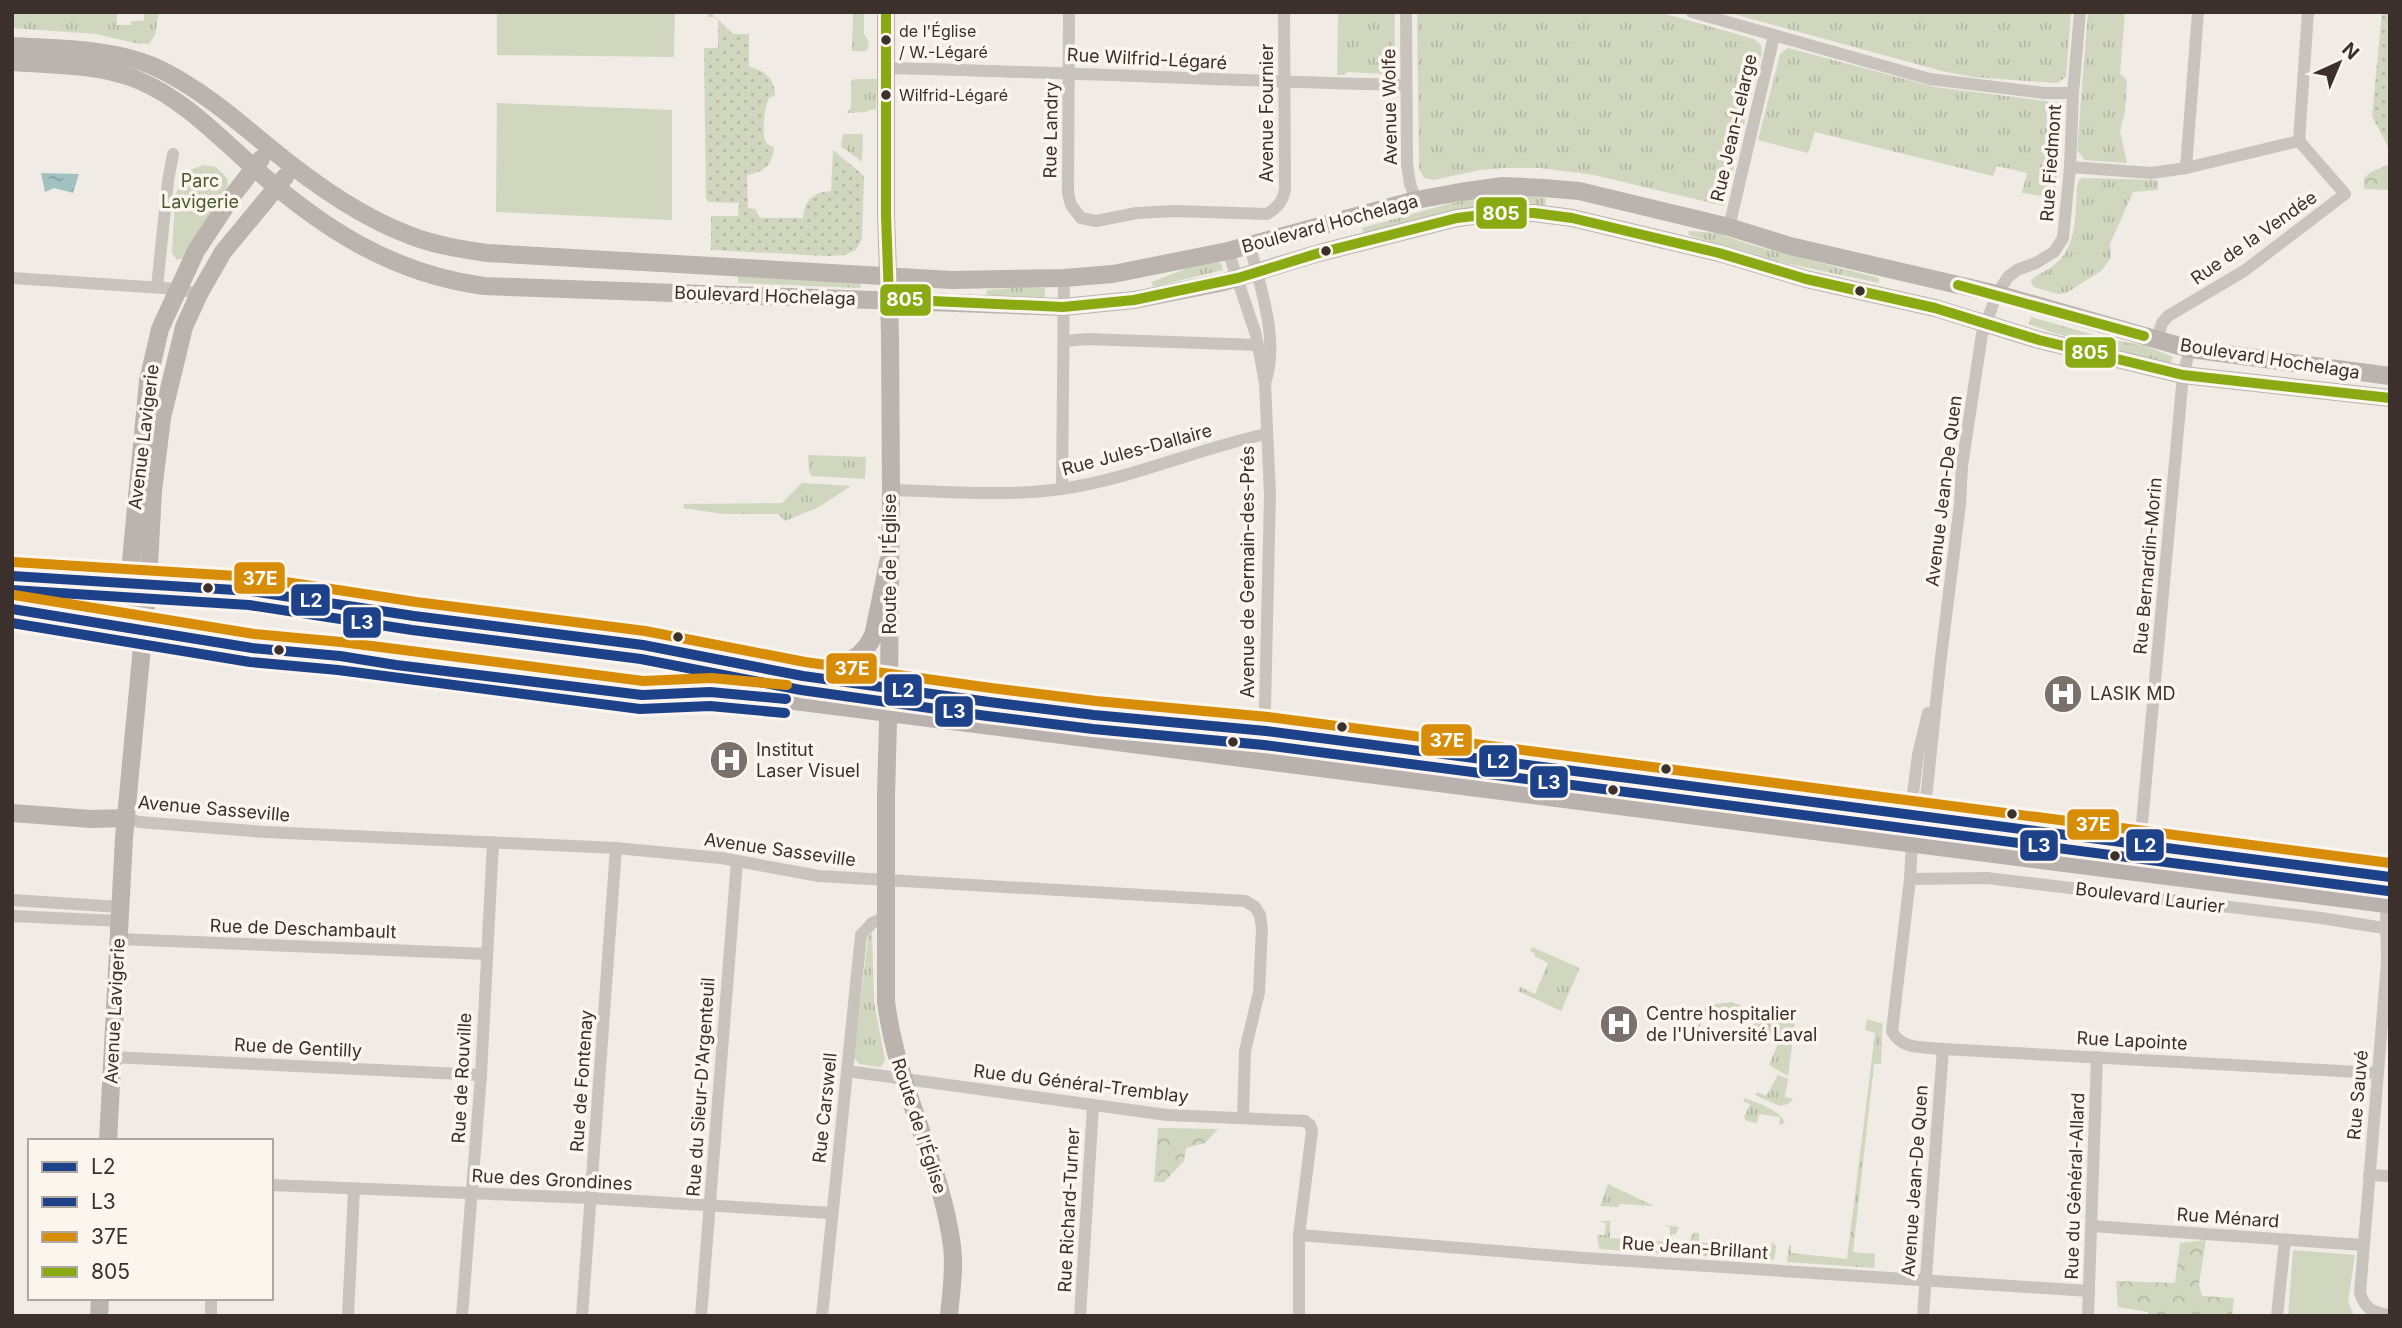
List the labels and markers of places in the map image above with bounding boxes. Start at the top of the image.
place label: de l'Église / W.-Légaré [899,21,988,62]
marker: de l'Église / W.-Légaré [879,33,893,47]
place label: Wilfrid-Légaré [899,85,1008,105]
marker: Wilfrid-Légaré [879,88,893,102]
unlabelled marker [1319,244,1333,258]
unlabelled marker [1853,284,1867,298]
unlabelled marker [201,581,215,595]
unlabelled marker [671,630,685,644]
unlabelled marker [272,643,286,657]
hospital icon: LASIK MD [2042,673,2084,715]
place label: LASIK MD [2090,683,2175,704]
unlabelled marker [1335,720,1349,734]
unlabelled marker [1226,735,1240,749]
hospital icon: Institut Laser Visuel [708,739,750,781]
place label: Institut Laser Visuel [756,739,860,781]
unlabelled marker [1659,762,1673,776]
unlabelled marker [1606,783,1620,797]
unlabelled marker [2005,807,2019,821]
unlabelled marker [2108,849,2122,863]
hospital icon: Centre hospitalier de l'Université Laval [1598,1003,1640,1045]
place label: Centre hospitalier de l'Université Laval [1646,1003,1817,1045]

